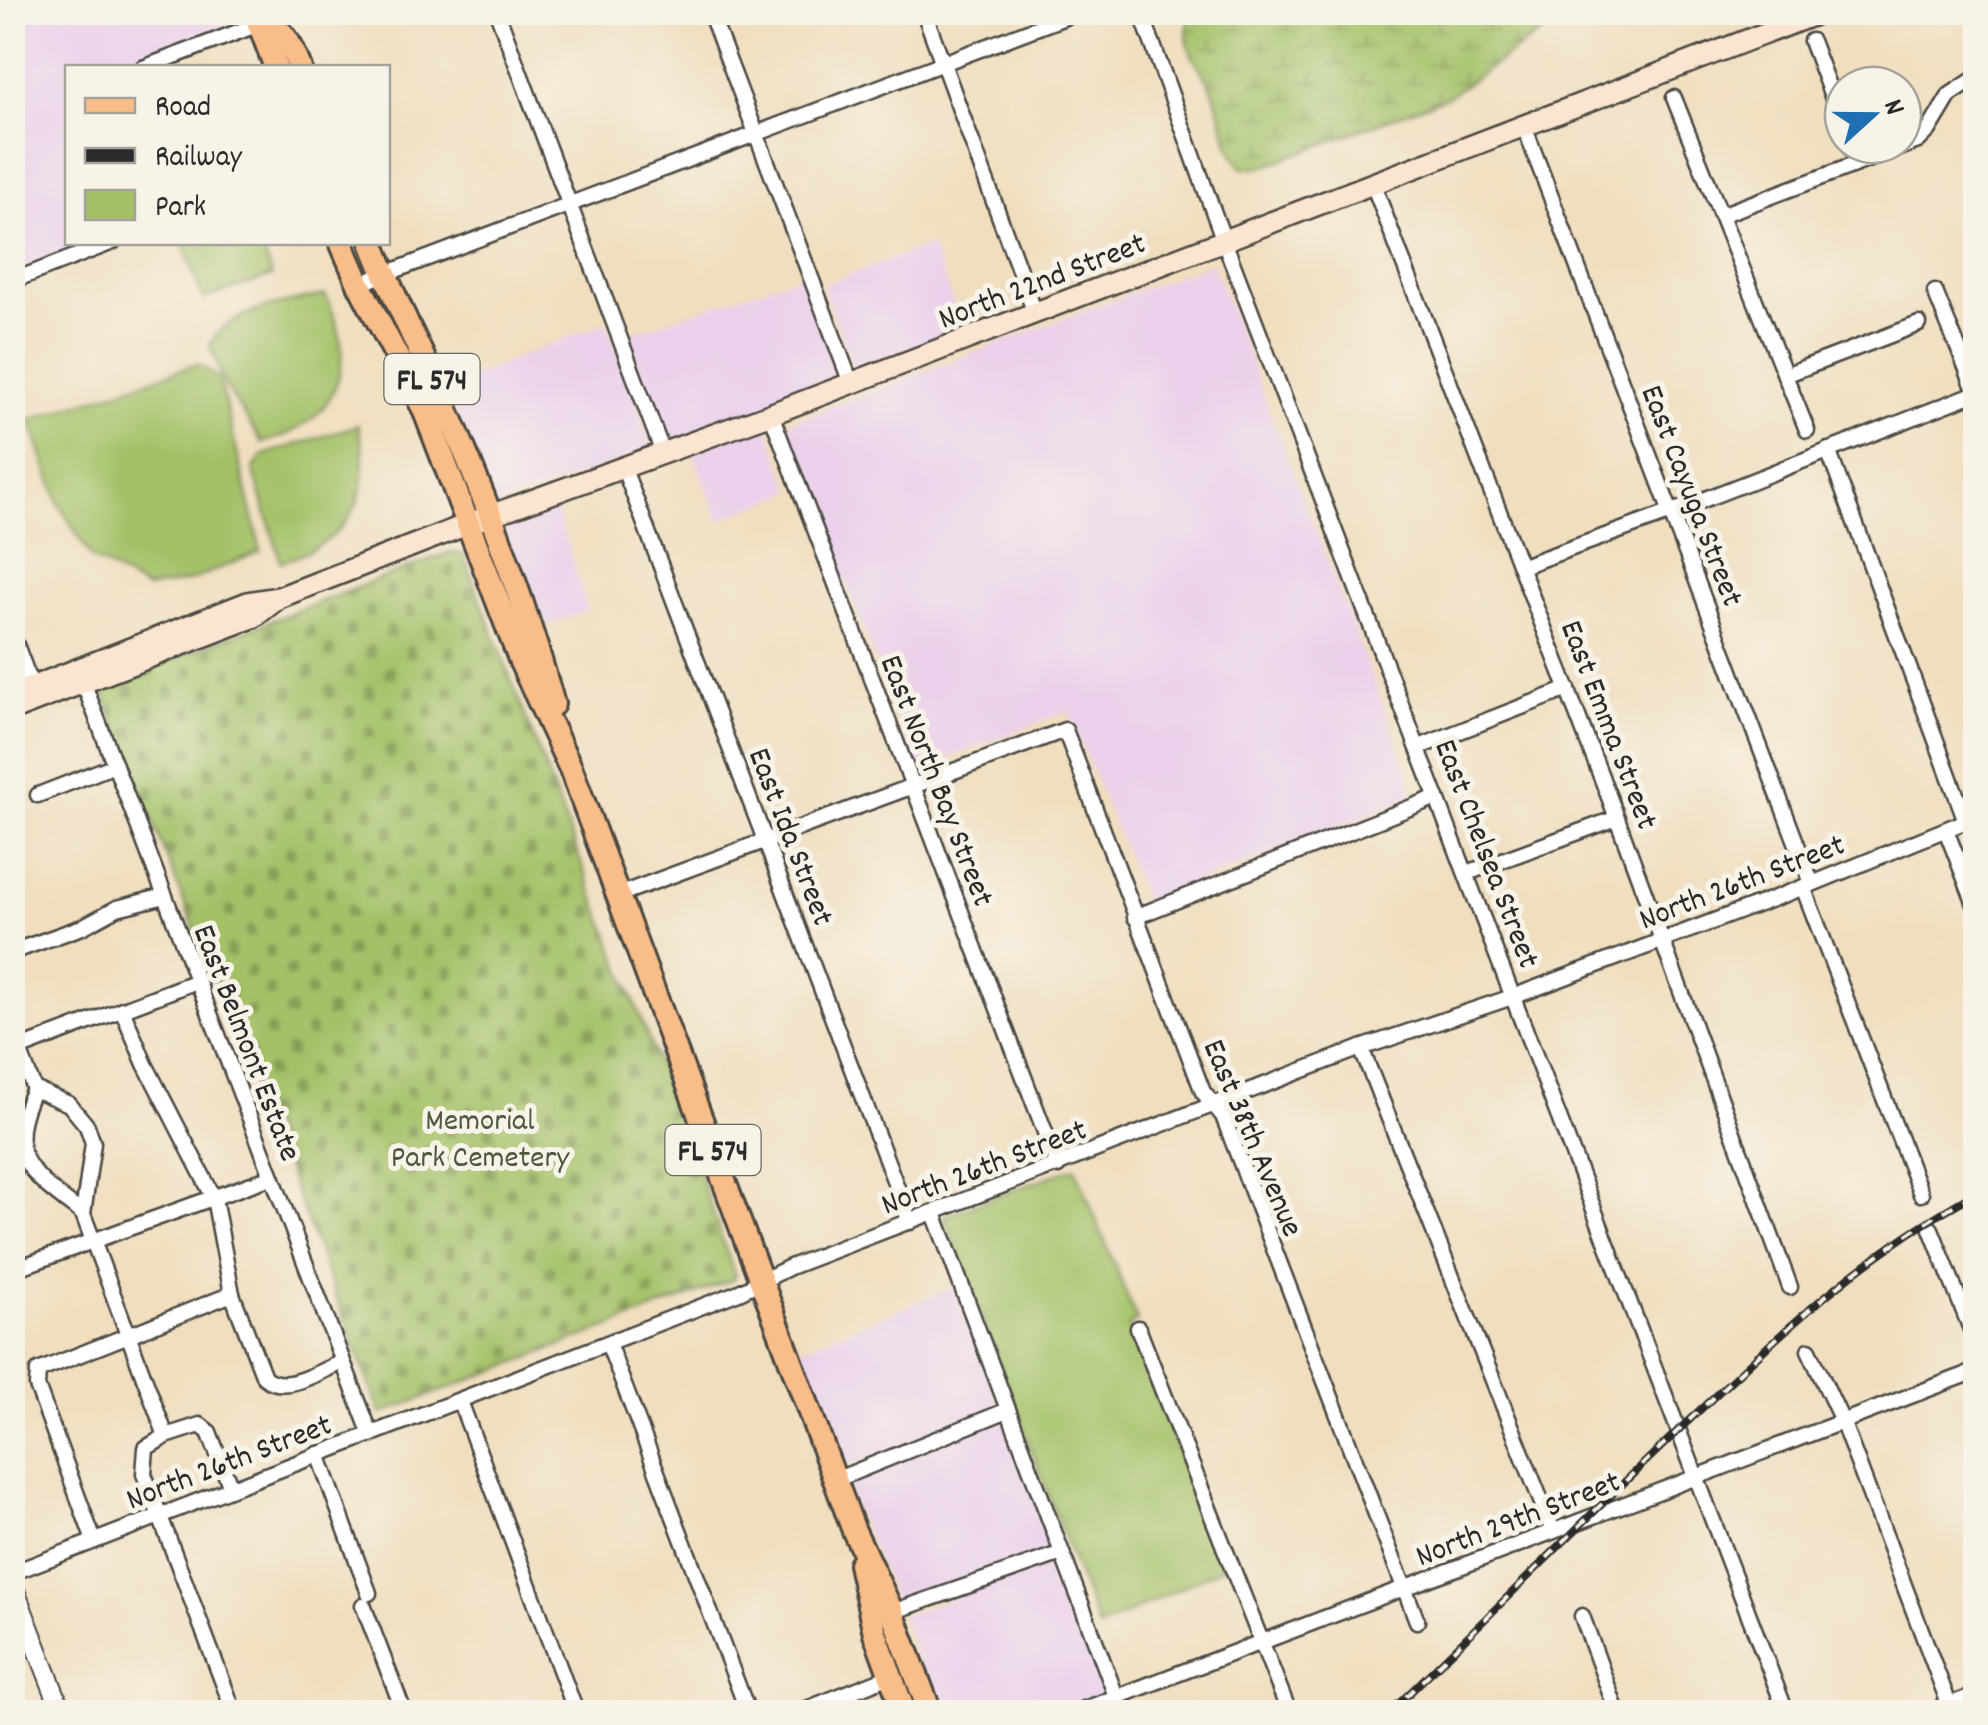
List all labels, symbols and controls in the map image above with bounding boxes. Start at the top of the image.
legend [65,65,390,245]
north arrow [1823,65,1923,165]
text: Road [155,88,211,131]
text: N [1871,94,1913,121]
text: Railway [155,138,243,181]
text: Park [155,188,206,231]
street label: North 22nd Street [933,223,1153,344]
road number: FL 574 [384,354,480,404]
street label: East Cayuga Street [1626,379,1753,614]
street label: East Emma Street [1545,615,1667,837]
street label: East North Bay Street [865,649,1004,914]
street label: East Chelsea Street [1420,734,1549,976]
street label: East Ida Street [733,742,843,934]
street label: North 26th Street [1633,824,1852,945]
street label: East Belmont Estate [178,919,311,1169]
street label: East 38th Avenue [1188,1033,1313,1245]
park label: Memorial Park Cemetery [391,1100,570,1183]
street label: North 26th Street [875,1109,1094,1230]
road number: FL 574 [666,1125,760,1175]
street label: North 26th Street [120,1404,339,1525]
street label: North 29th Street [1410,1461,1628,1582]

